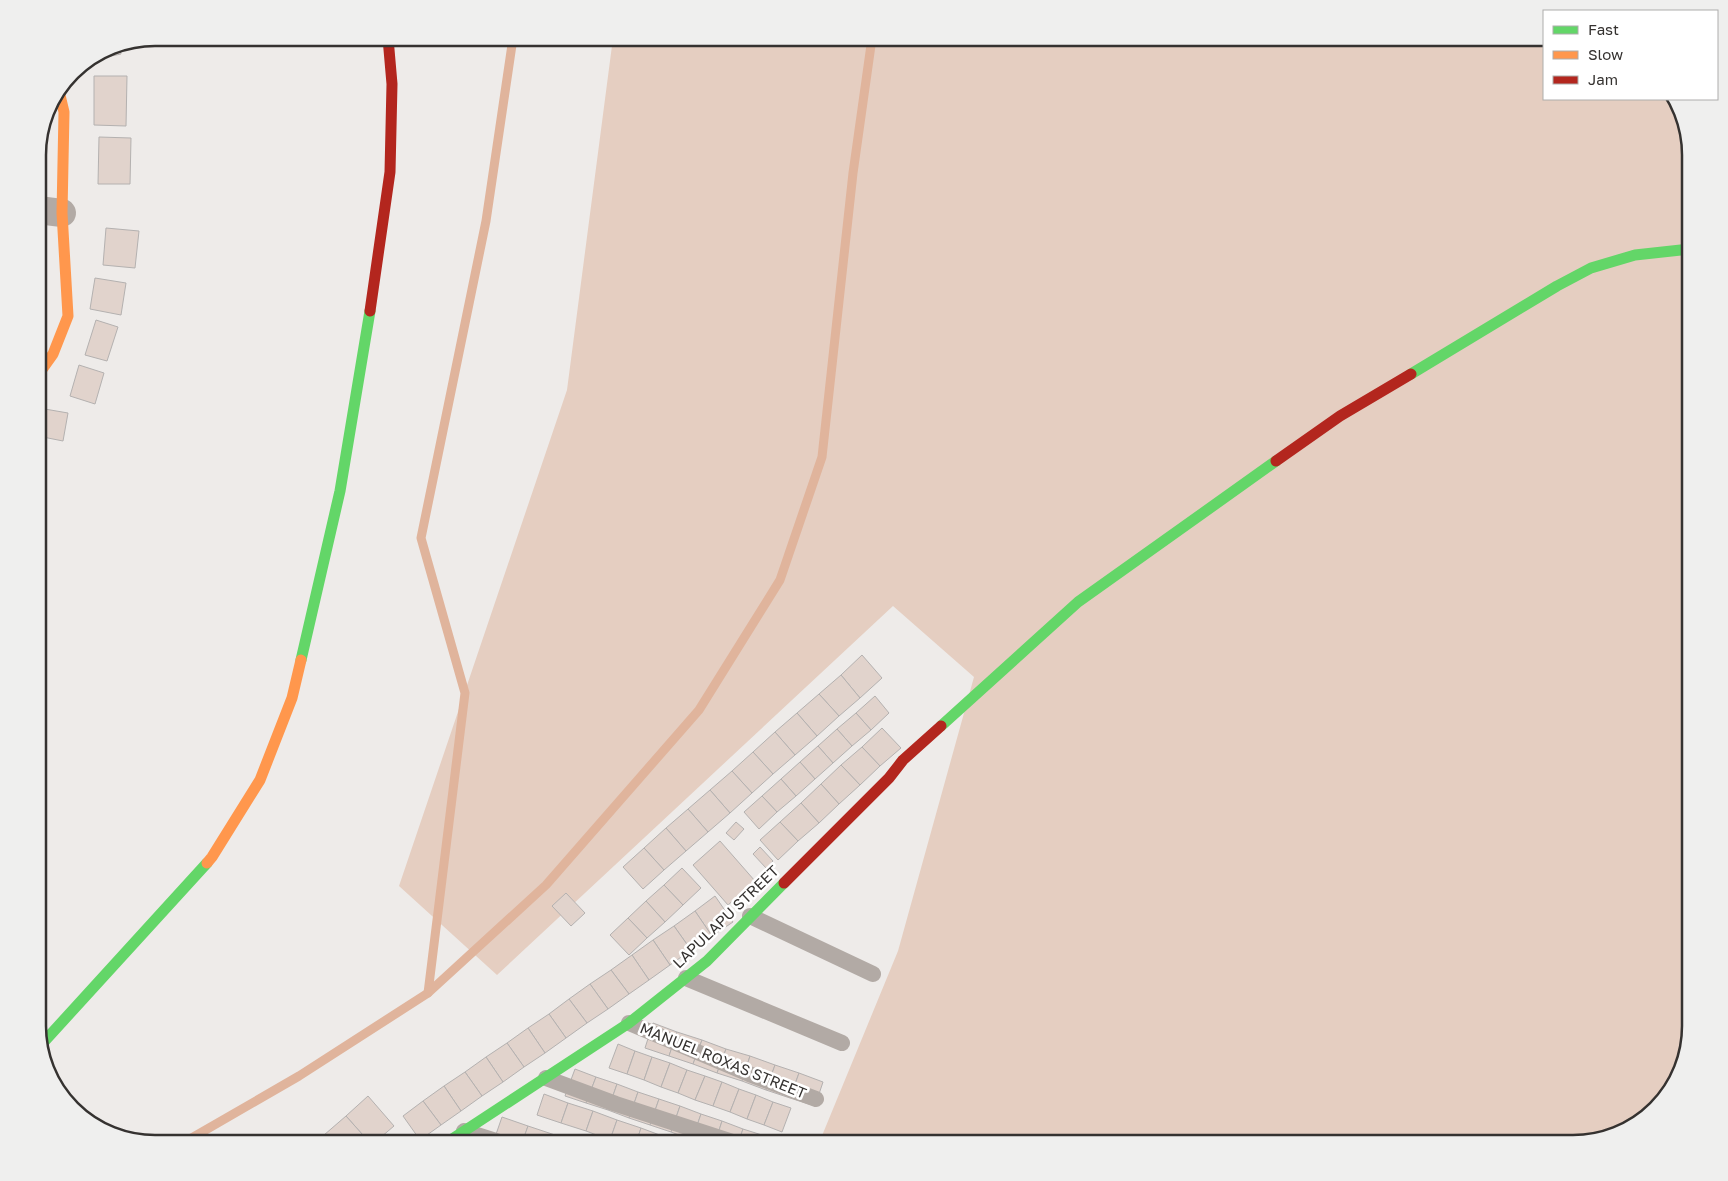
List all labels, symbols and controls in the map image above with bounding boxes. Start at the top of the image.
legend [1543,10,1718,100]
text: Fast [1588,20,1619,38]
text: Slow [1588,45,1623,63]
text: Jam [1588,70,1618,88]
street label: LAPULAPU STREET [669,861,782,971]
street label: MANUEL ROXAS STREET [638,1018,809,1102]

